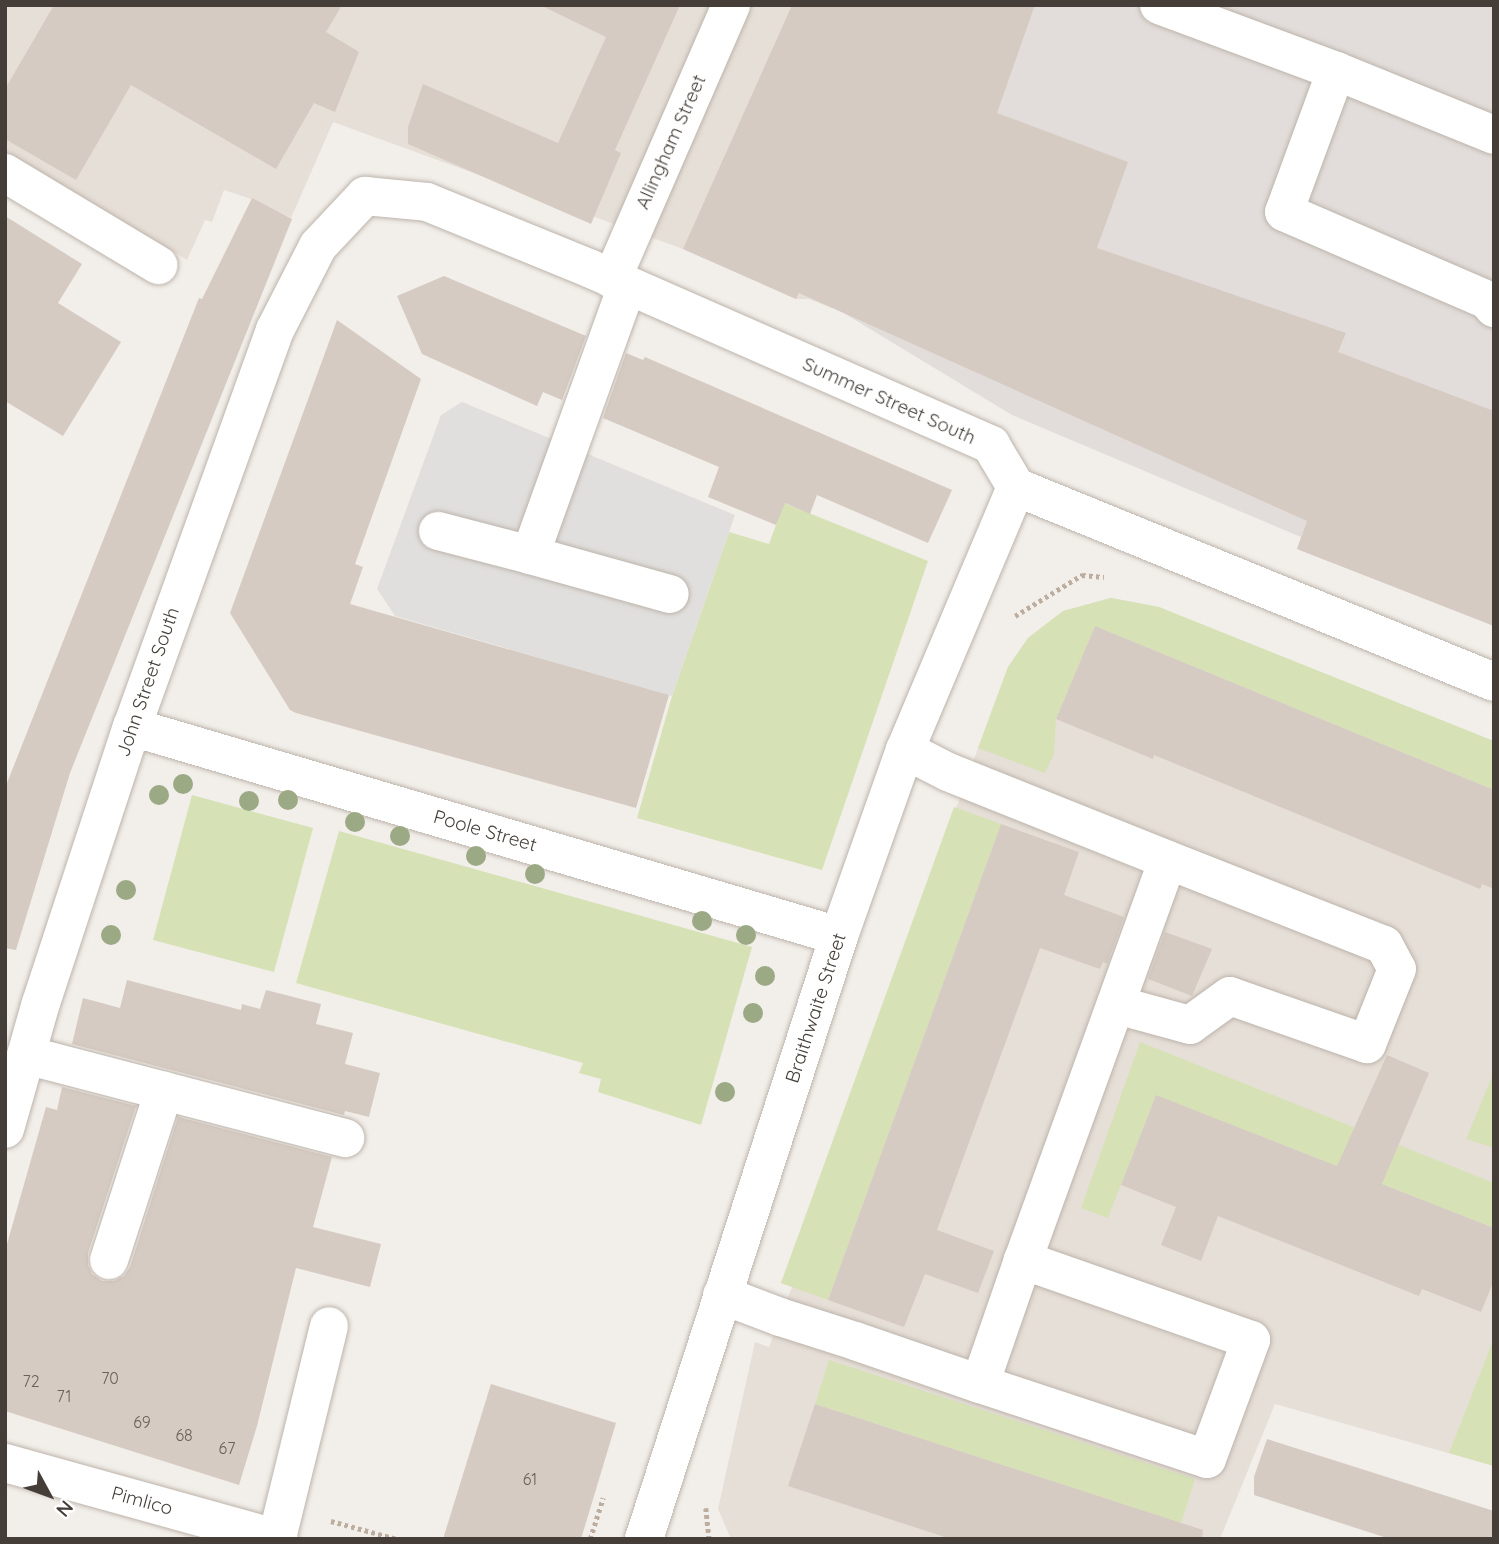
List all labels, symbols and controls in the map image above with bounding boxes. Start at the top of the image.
street label: Allingham Street [631,71,711,213]
street label: Summer Street South [799,353,979,449]
street label: John Street South [112,604,184,760]
street label: Poole Street [431,805,539,857]
street label: Braithwaite Street [781,930,851,1086]
house number: 70 [101,1368,119,1388]
house number: 72 [22,1371,40,1391]
house number: 71 [57,1386,71,1406]
house number: 69 [133,1412,151,1432]
house number: 68 [175,1425,193,1445]
house number: 67 [219,1438,235,1458]
north arrow [14,1460,84,1530]
house number: 61 [523,1469,537,1489]
street label: Pimlico [109,1482,175,1520]
text: N [51,1496,78,1522]

